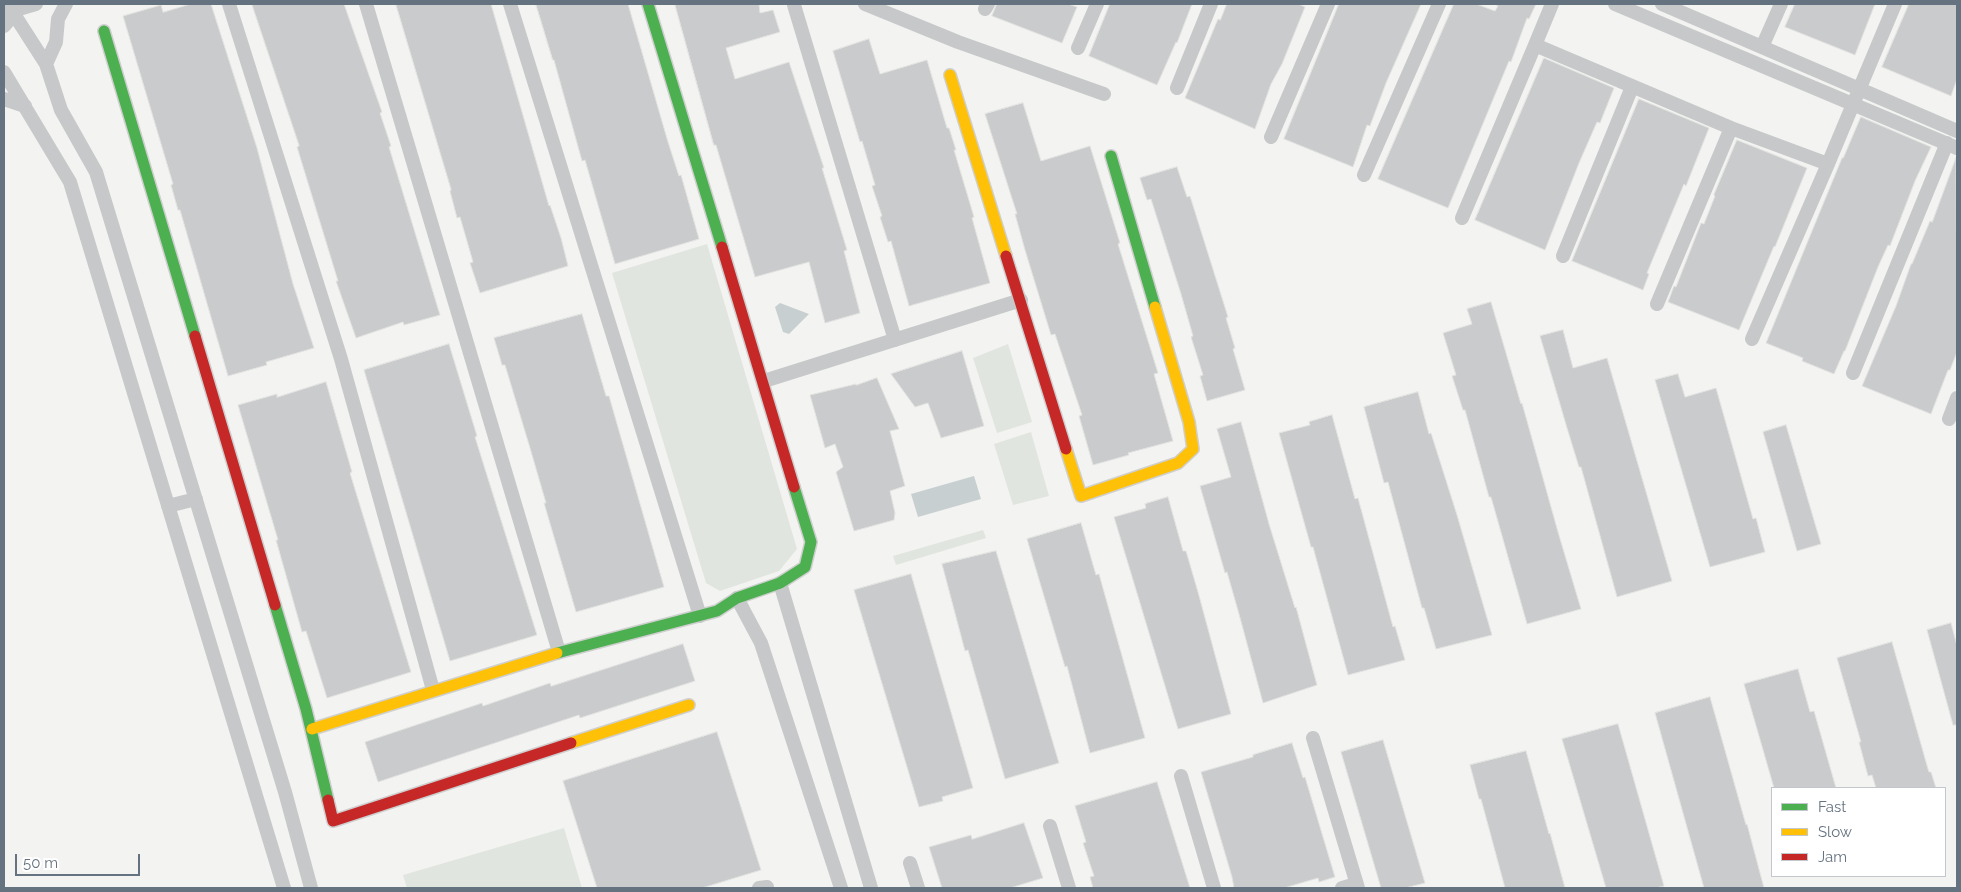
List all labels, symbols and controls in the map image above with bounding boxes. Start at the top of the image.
legend [1771,787,1946,877]
text: Fast [1818,798,1846,816]
text: Slow [1818,823,1852,841]
scale bar [18,844,142,876]
text: Jam [1818,848,1847,866]
text: 50 m [23,854,58,872]

